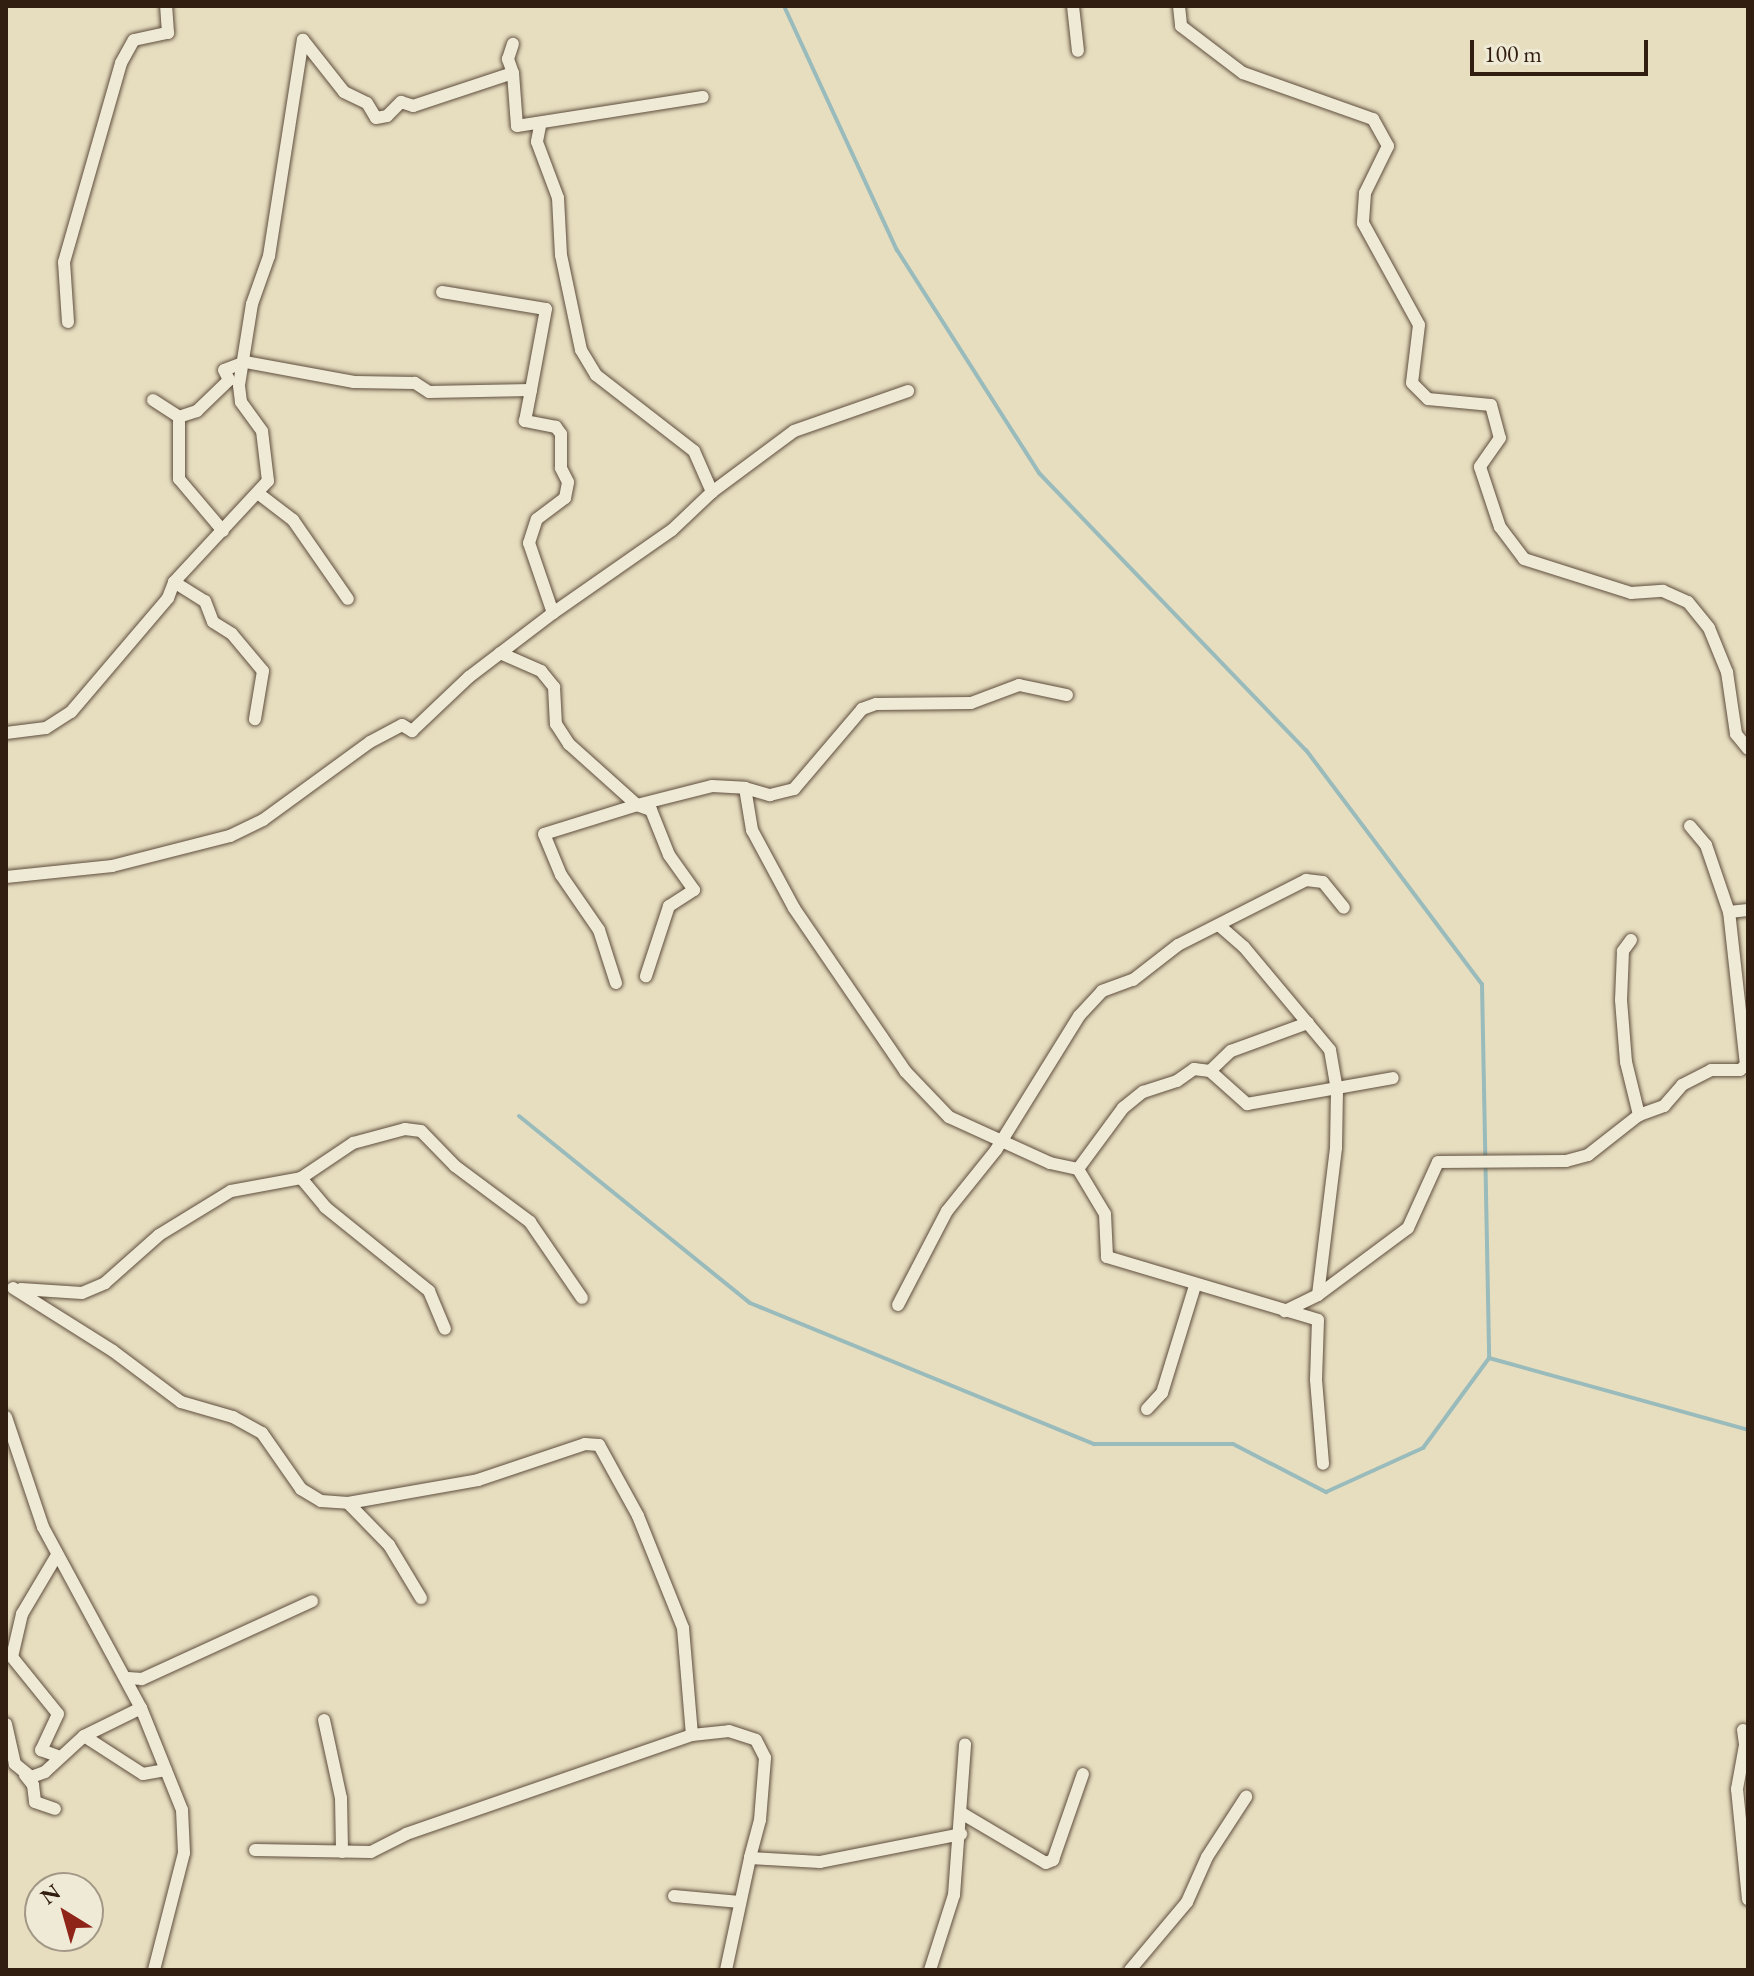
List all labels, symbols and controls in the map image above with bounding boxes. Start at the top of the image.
scale bar [1474,24,1652,74]
text: 100 m [1484,38,1542,69]
north arrow [24,1872,104,1952]
text: N [35,1877,66,1911]

